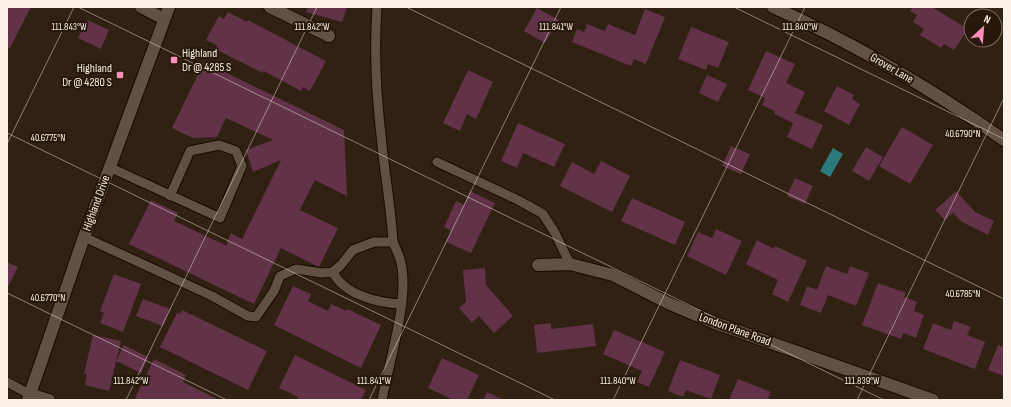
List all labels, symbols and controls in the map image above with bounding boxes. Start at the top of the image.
north arrow [963,8,1003,48]
text: N [982,12,993,27]
text: 111.843°W [51,21,87,33]
text: 111.842°W [294,21,330,33]
text: 111.841°W [539,21,573,33]
text: 111.840°W [782,21,818,33]
place label: Highland Dr @ 4285 S [182,46,231,75]
street label: Grover Lane [867,50,916,87]
marker: Highland Dr @ 4285 S [169,55,179,65]
place label: Highland Dr @ 4280 S [62,61,112,90]
marker: Highland Dr @ 4280 S [115,70,125,80]
text: 40.6790°N [945,128,981,140]
text: 40.6775°N [31,132,65,144]
street label: Highland Drive [79,173,114,233]
text: 40.6785°N [946,288,980,300]
text: 40.6770°N [31,292,65,304]
street label: London Plane Road [697,310,773,349]
text: 111.842°W [113,375,149,387]
text: 111.841°W [357,375,391,387]
text: 111.840°W [600,375,636,387]
text: 111.839°W [844,375,880,387]

